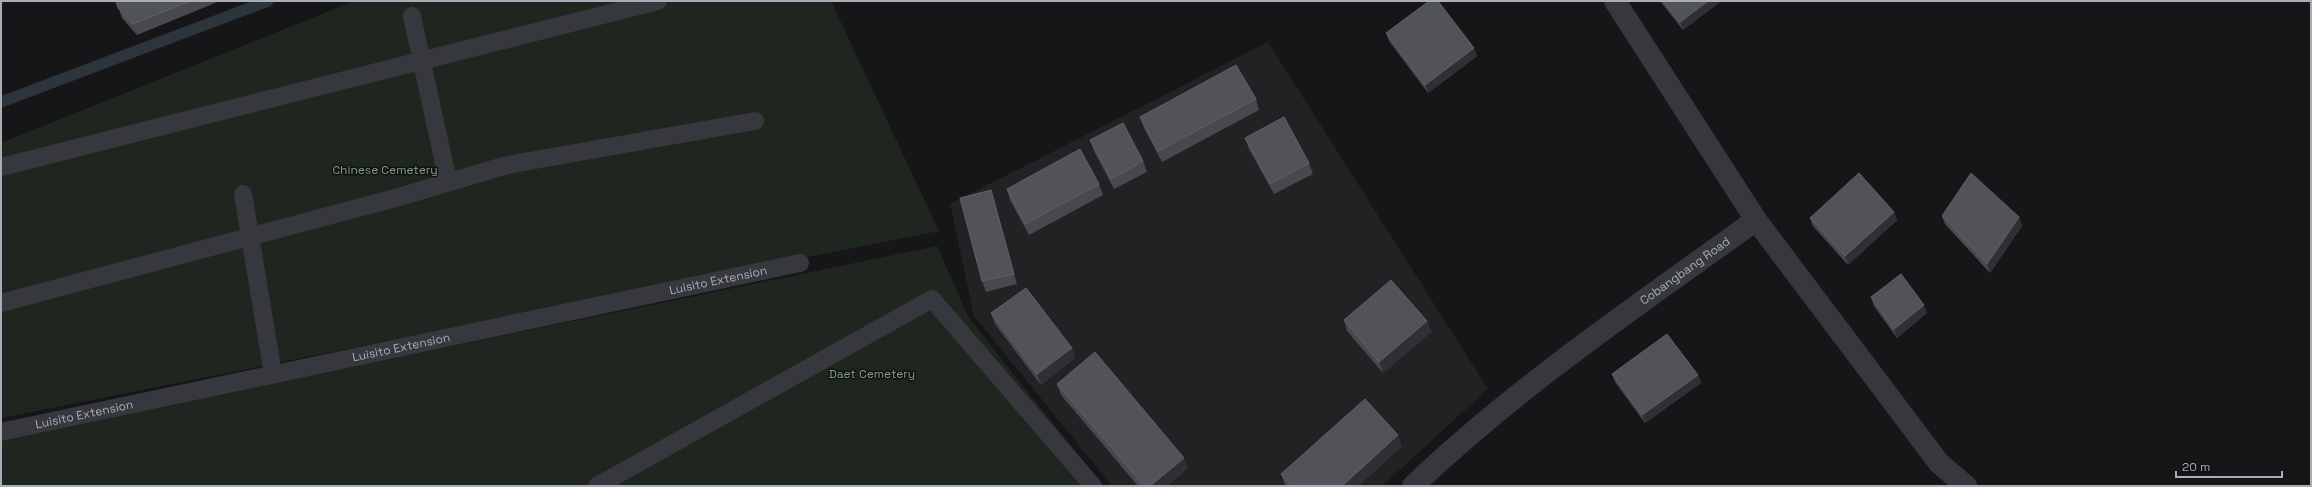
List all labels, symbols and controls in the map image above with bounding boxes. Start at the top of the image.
park label: Chinese Cemetery [332,162,438,178]
street label: Cobangbang Road [1637,233,1733,309]
street label: Luisito Extension [668,262,769,298]
street label: Luisito Extension [351,329,452,366]
park label: Daet Cemetery [829,366,915,382]
street label: Luisito Extension [34,396,135,433]
scale bar [2176,453,2282,479]
text: 20 m [2182,459,2210,475]

